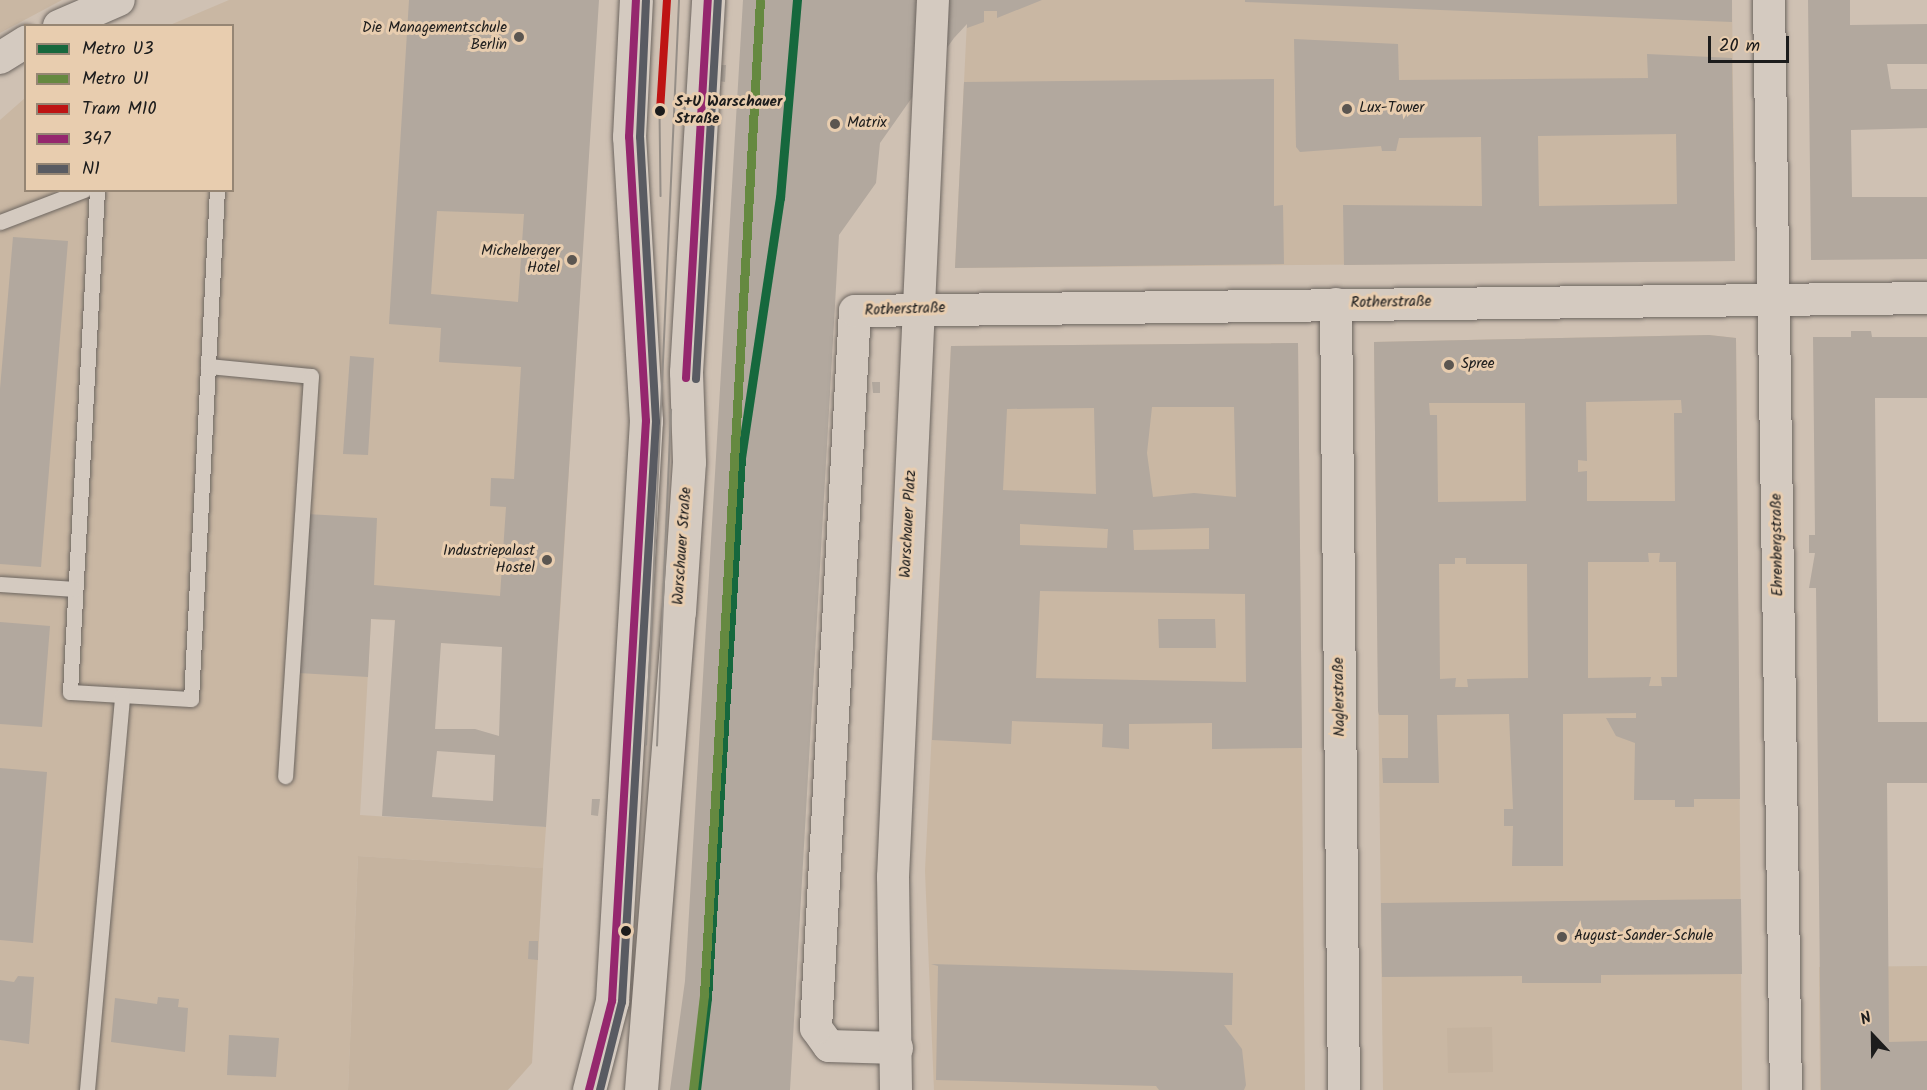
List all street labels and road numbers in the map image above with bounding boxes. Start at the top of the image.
street label: Rotherstraße [1350,293,1432,313]
street label: Rotherstraße [864,300,946,320]
street label: Warschauer Platz [897,470,921,578]
street label: Warschauer Straße [670,486,696,606]
street label: Ehrenbergstraße [1768,493,1788,597]
street label: Naglerstraße [1330,657,1350,737]

